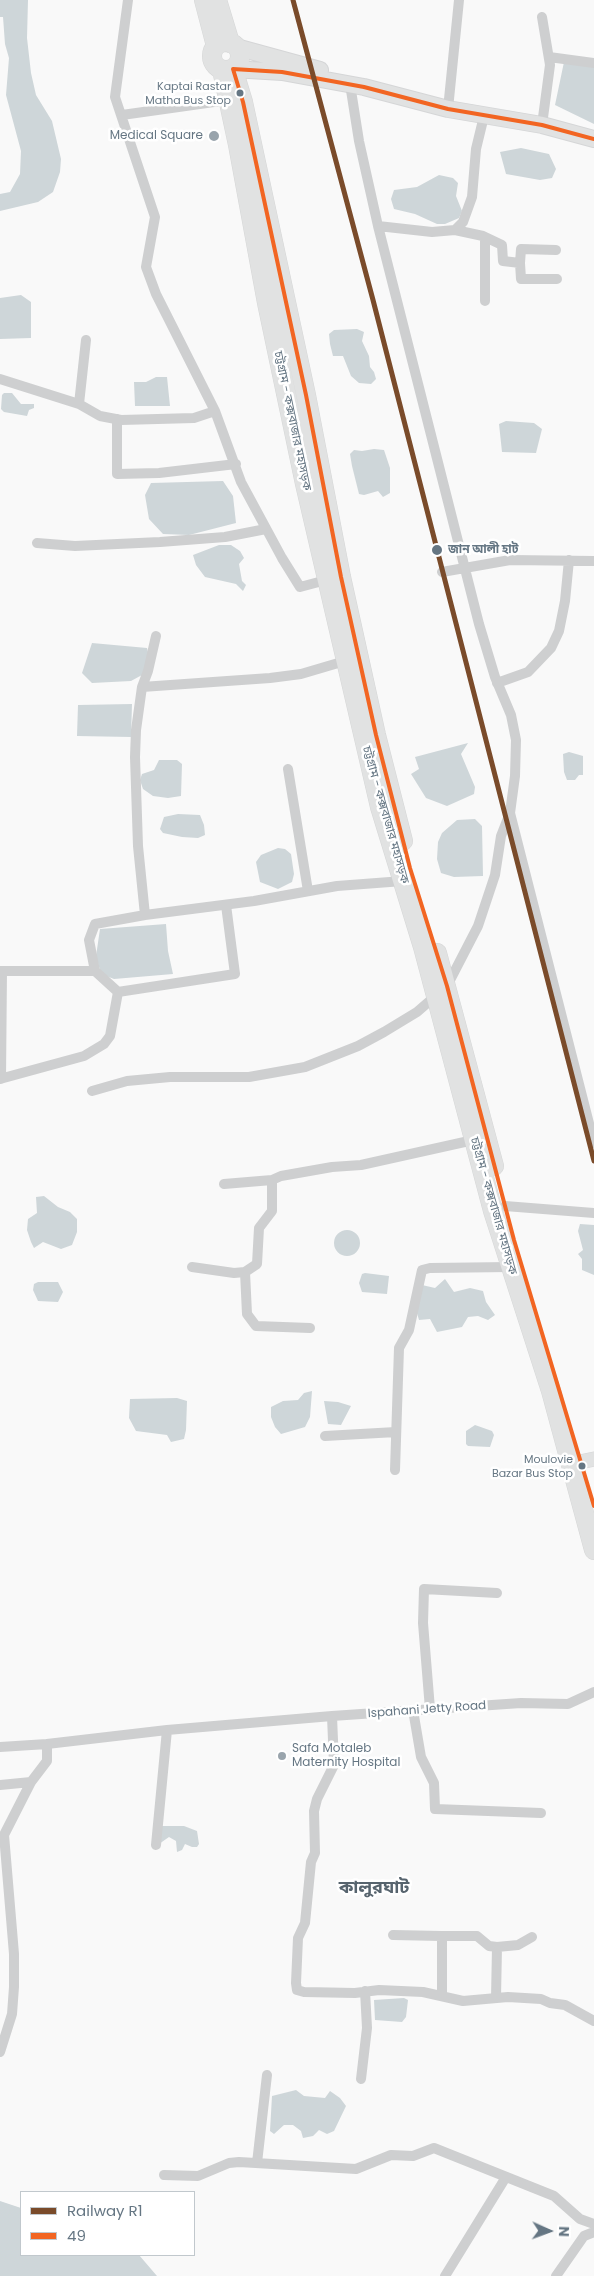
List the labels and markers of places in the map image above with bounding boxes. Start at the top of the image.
place label: Kaptai Rastar Matha Bus Stop [145,80,231,106]
marker: Kaptai Rastar Matha Bus Stop [235,88,245,98]
place label: Medical Square [110,129,203,143]
marker: Medical Square [207,129,221,143]
marker: জান আলী হাট [430,543,444,557]
place label: জান আলী হাট [448,543,518,557]
place label: Moulovie Bazar Bus Stop [492,1453,573,1479]
marker: Moulovie Bazar Bus Stop [577,1461,587,1471]
place label: Safa Motaleb Maternity Hospital [292,1742,400,1770]
marker: Safa Motaleb Maternity Hospital [276,1750,288,1762]

